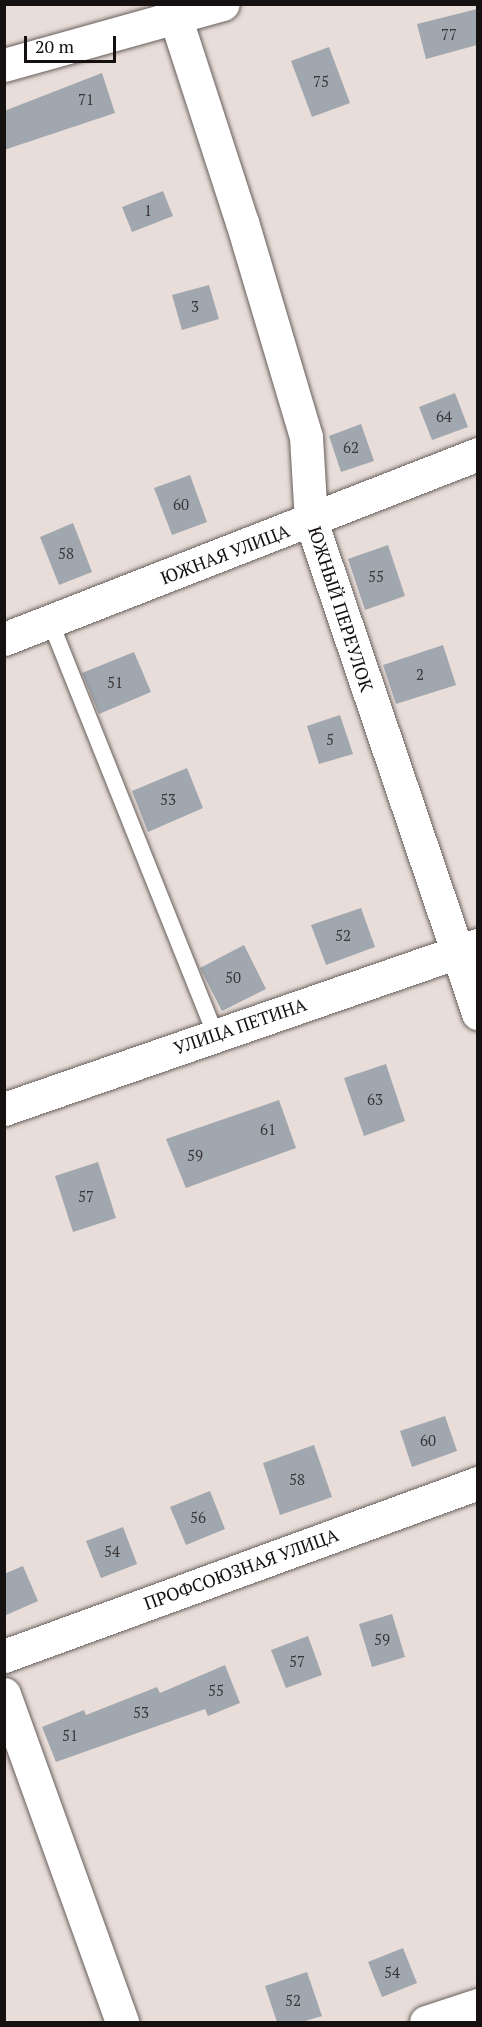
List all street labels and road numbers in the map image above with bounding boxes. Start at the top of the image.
street label: ЮЖНАЯ УЛИЦА [157,519,293,589]
street label: ЮЖНЫЙ ПЕРЕУЛОК [304,524,378,694]
street label: УЛИЦА ПЕТИНА [171,993,309,1059]
street label: ПРОФСОЮЗНАЯ УЛИЦА [141,1524,341,1614]

